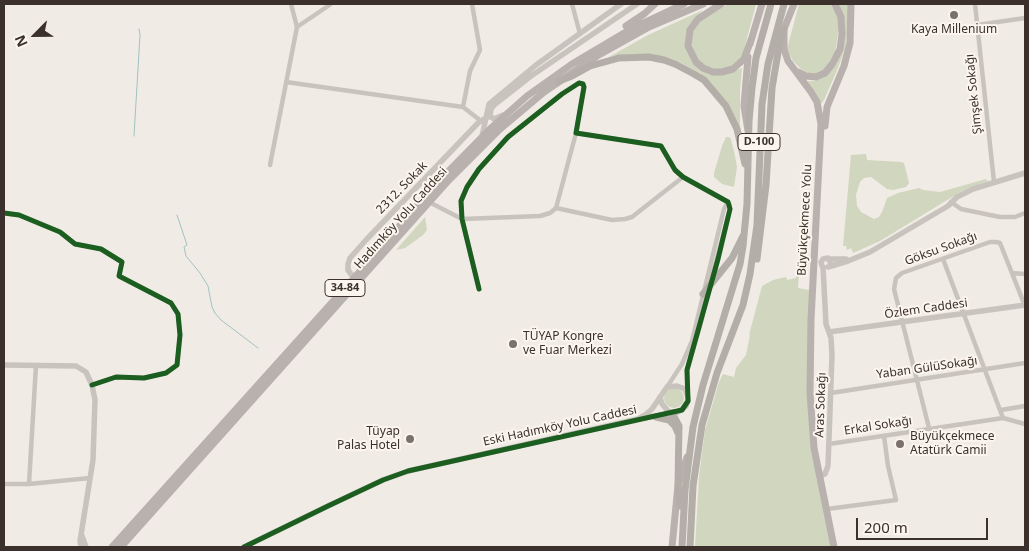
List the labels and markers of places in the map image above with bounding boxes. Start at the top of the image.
marker: Kaya Millenium [948,9,960,21]
place label: Kaya Millenium [911,23,997,37]
place label: TÜYAP Kongre ve Fuar Merkezi [523,330,612,358]
marker: TÜYAP Kongre ve Fuar Merkezi [507,338,519,350]
place label: Tüyap Palas Hotel [337,425,400,453]
place label: Büyükçekmece Atatürk Camii [910,430,995,458]
marker: Tüyap Palas Hotel [404,433,416,445]
marker: Büyükçekmece Atatürk Camii [894,438,906,450]

